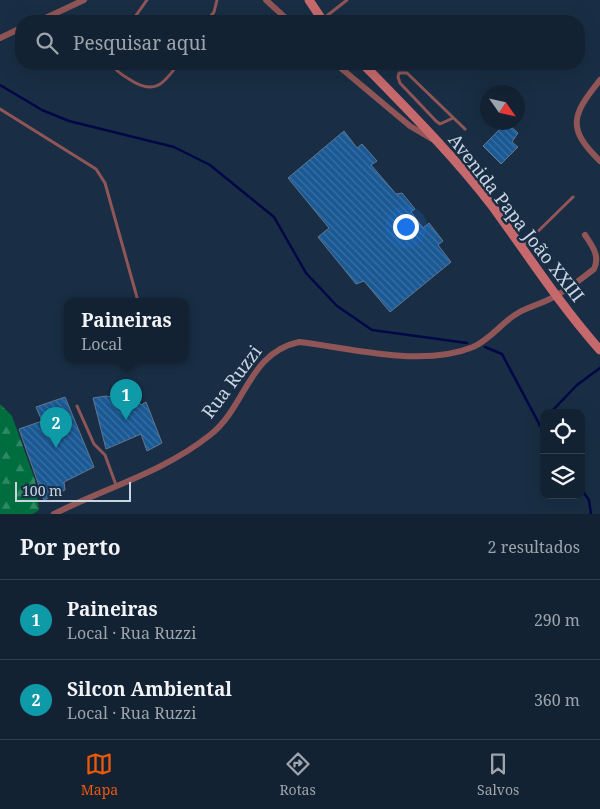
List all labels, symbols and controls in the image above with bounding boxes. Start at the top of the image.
search box [15,15,585,70]
icon: search [33,29,61,57]
text: Pesquisar aqui [73,30,207,56]
north arrow [480,85,525,130]
street label: Avenida Papa João XXIII [444,128,590,306]
your location [393,214,419,240]
popup [64,298,189,363]
text: Paineiras [81,307,172,333]
text: Local [81,333,122,355]
street label: Rua Ruzzi [196,340,267,423]
pin: 1 [110,379,142,420]
pin: 2 [40,407,72,448]
map controls [540,409,585,499]
button: locate [540,409,585,454]
button: layers [540,454,585,499]
scale bar [15,479,131,502]
text: 100 m [22,481,62,500]
text: Por perto [20,533,121,561]
text: 2 resultados [488,536,580,558]
text: Paineiras [67,596,158,622]
text: 1 [31,609,41,631]
text: 290 m [534,609,580,631]
text: Local · Rua Ruzzi [67,622,196,644]
text: Silcon Ambiental [67,676,232,702]
text: 2 [31,689,41,711]
text: 360 m [534,689,580,711]
text: Local · Rua Ruzzi [67,702,196,724]
tab: Mapa [81,750,118,799]
tab: Rotas [279,750,316,799]
tab: Salvos [477,750,519,799]

